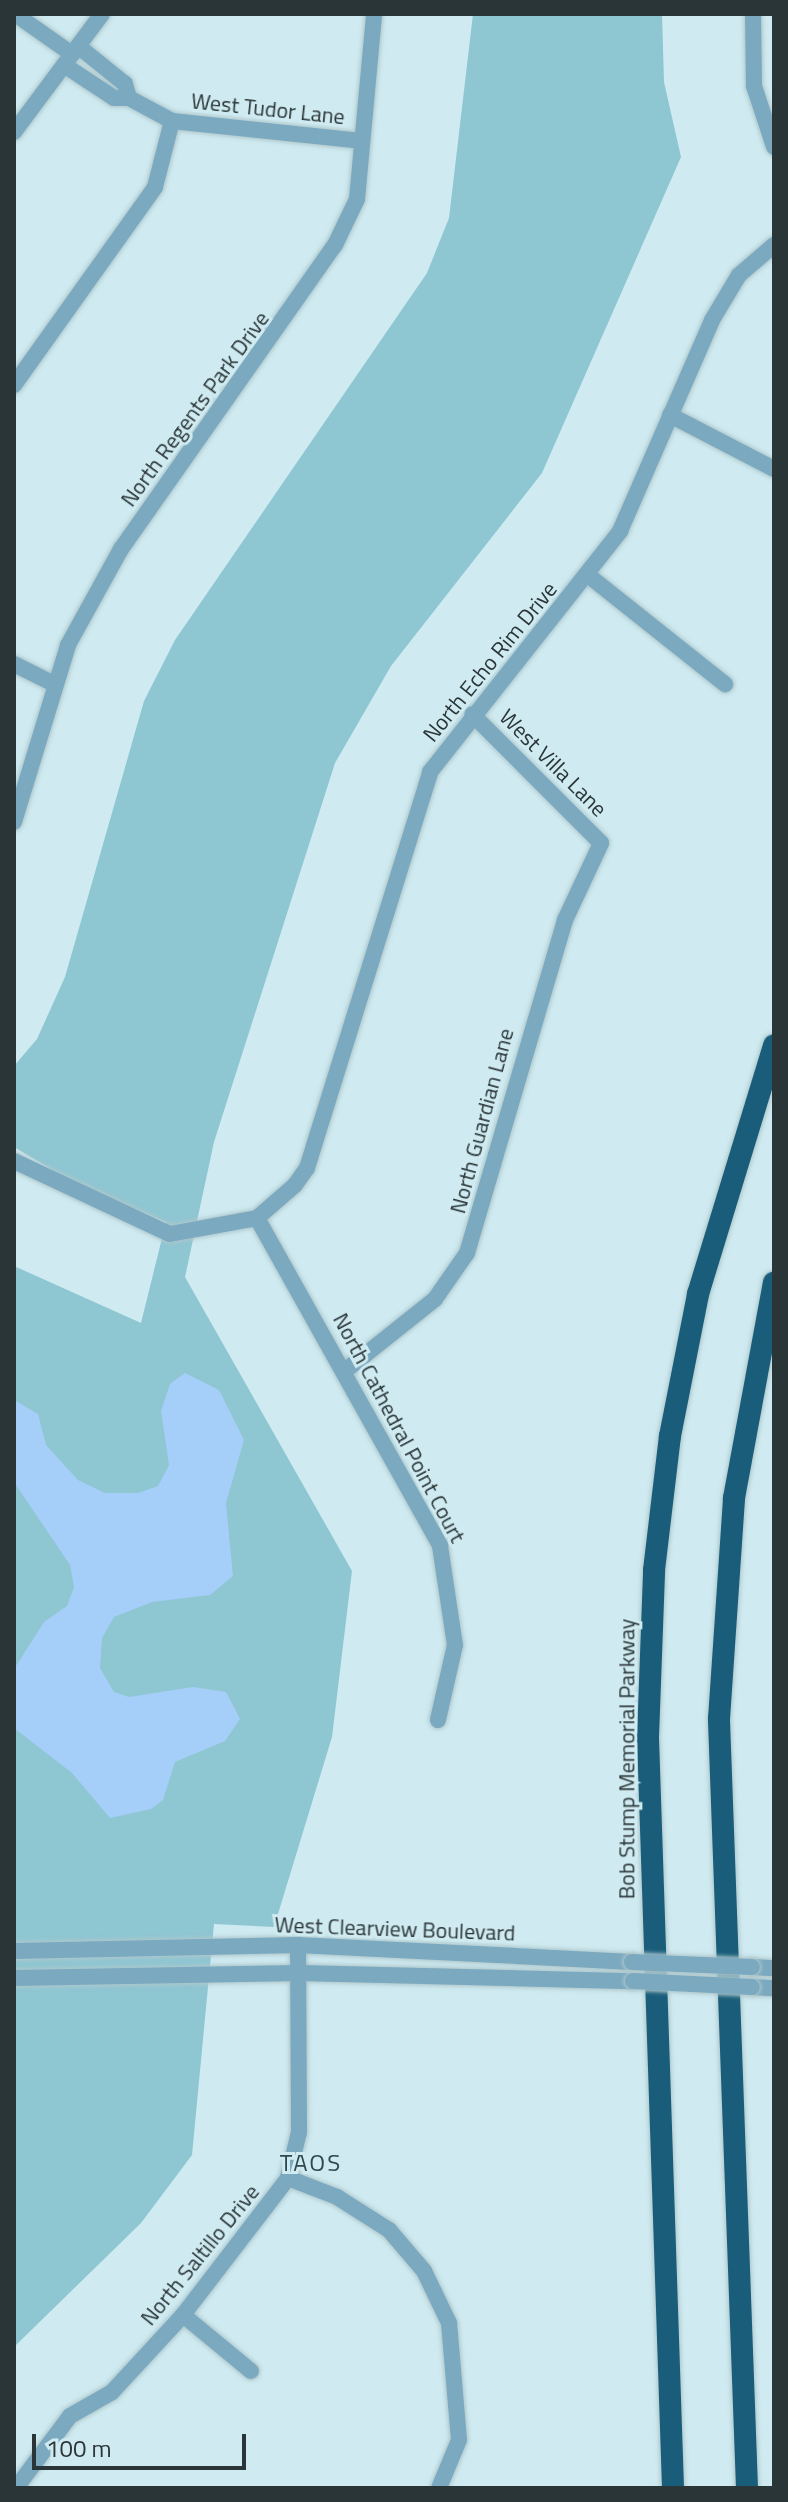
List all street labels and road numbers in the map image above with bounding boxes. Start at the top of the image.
street label: West Tudor Lane [190,88,346,130]
street label: North Regents Park Drive [115,306,275,512]
street label: North Echo Rim Drive [417,577,563,747]
street label: West Villa Lane [494,704,612,822]
street label: North Guardian Lane [445,1026,519,1216]
street label: North Cathedral Point Court [327,1309,471,1547]
street label: Bob Stump Memorial Parkway [614,1619,640,1899]
street label: West Clearview Boulevard [274,1912,516,1946]
street label: North Saltillo Drive [135,2179,265,2331]

